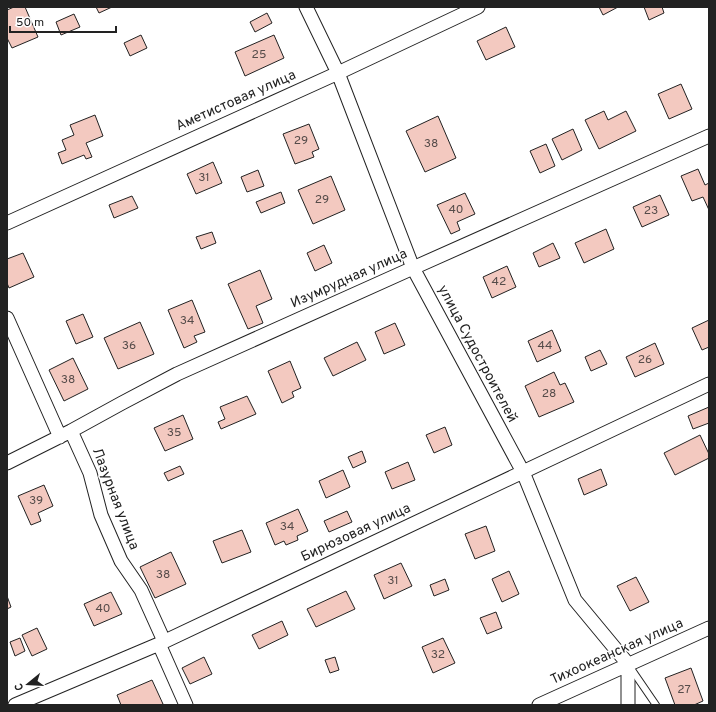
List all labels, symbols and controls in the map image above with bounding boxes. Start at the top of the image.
scale bar [10,8,116,34]
text: 50 m [16,15,44,31]
house number: 25 [252,47,266,63]
street label: Аметистовая улица [173,67,299,135]
house number: 29 [294,133,308,149]
house number: 38 [424,136,438,152]
house number: 31 [198,170,210,186]
house number: 29 [315,192,329,208]
house number: 40 [448,202,464,218]
house number: 23 [644,203,658,219]
street label: Изумрудная улица [288,246,410,312]
house number: 42 [492,274,506,290]
street label: улица Судостроителей [434,282,520,426]
house number: 34 [180,313,194,329]
house number: 36 [122,338,136,354]
house number: 44 [538,338,552,354]
house number: 26 [638,352,652,368]
house number: 38 [61,372,75,388]
house number: 28 [542,386,556,402]
house number: 35 [167,425,181,441]
street label: Лазурная улица [88,446,142,552]
house number: 39 [29,493,43,509]
street label: Бирюзовая улица [298,500,414,566]
house number: 34 [280,519,294,535]
house number: 38 [156,567,170,583]
house number: 31 [387,573,399,589]
house number: 40 [95,601,111,617]
street label: Тихоокеанская улица [548,615,686,689]
house number: 32 [431,647,445,663]
north arrow [8,664,48,704]
text: С [12,681,27,692]
house number: 27 [677,682,691,698]

